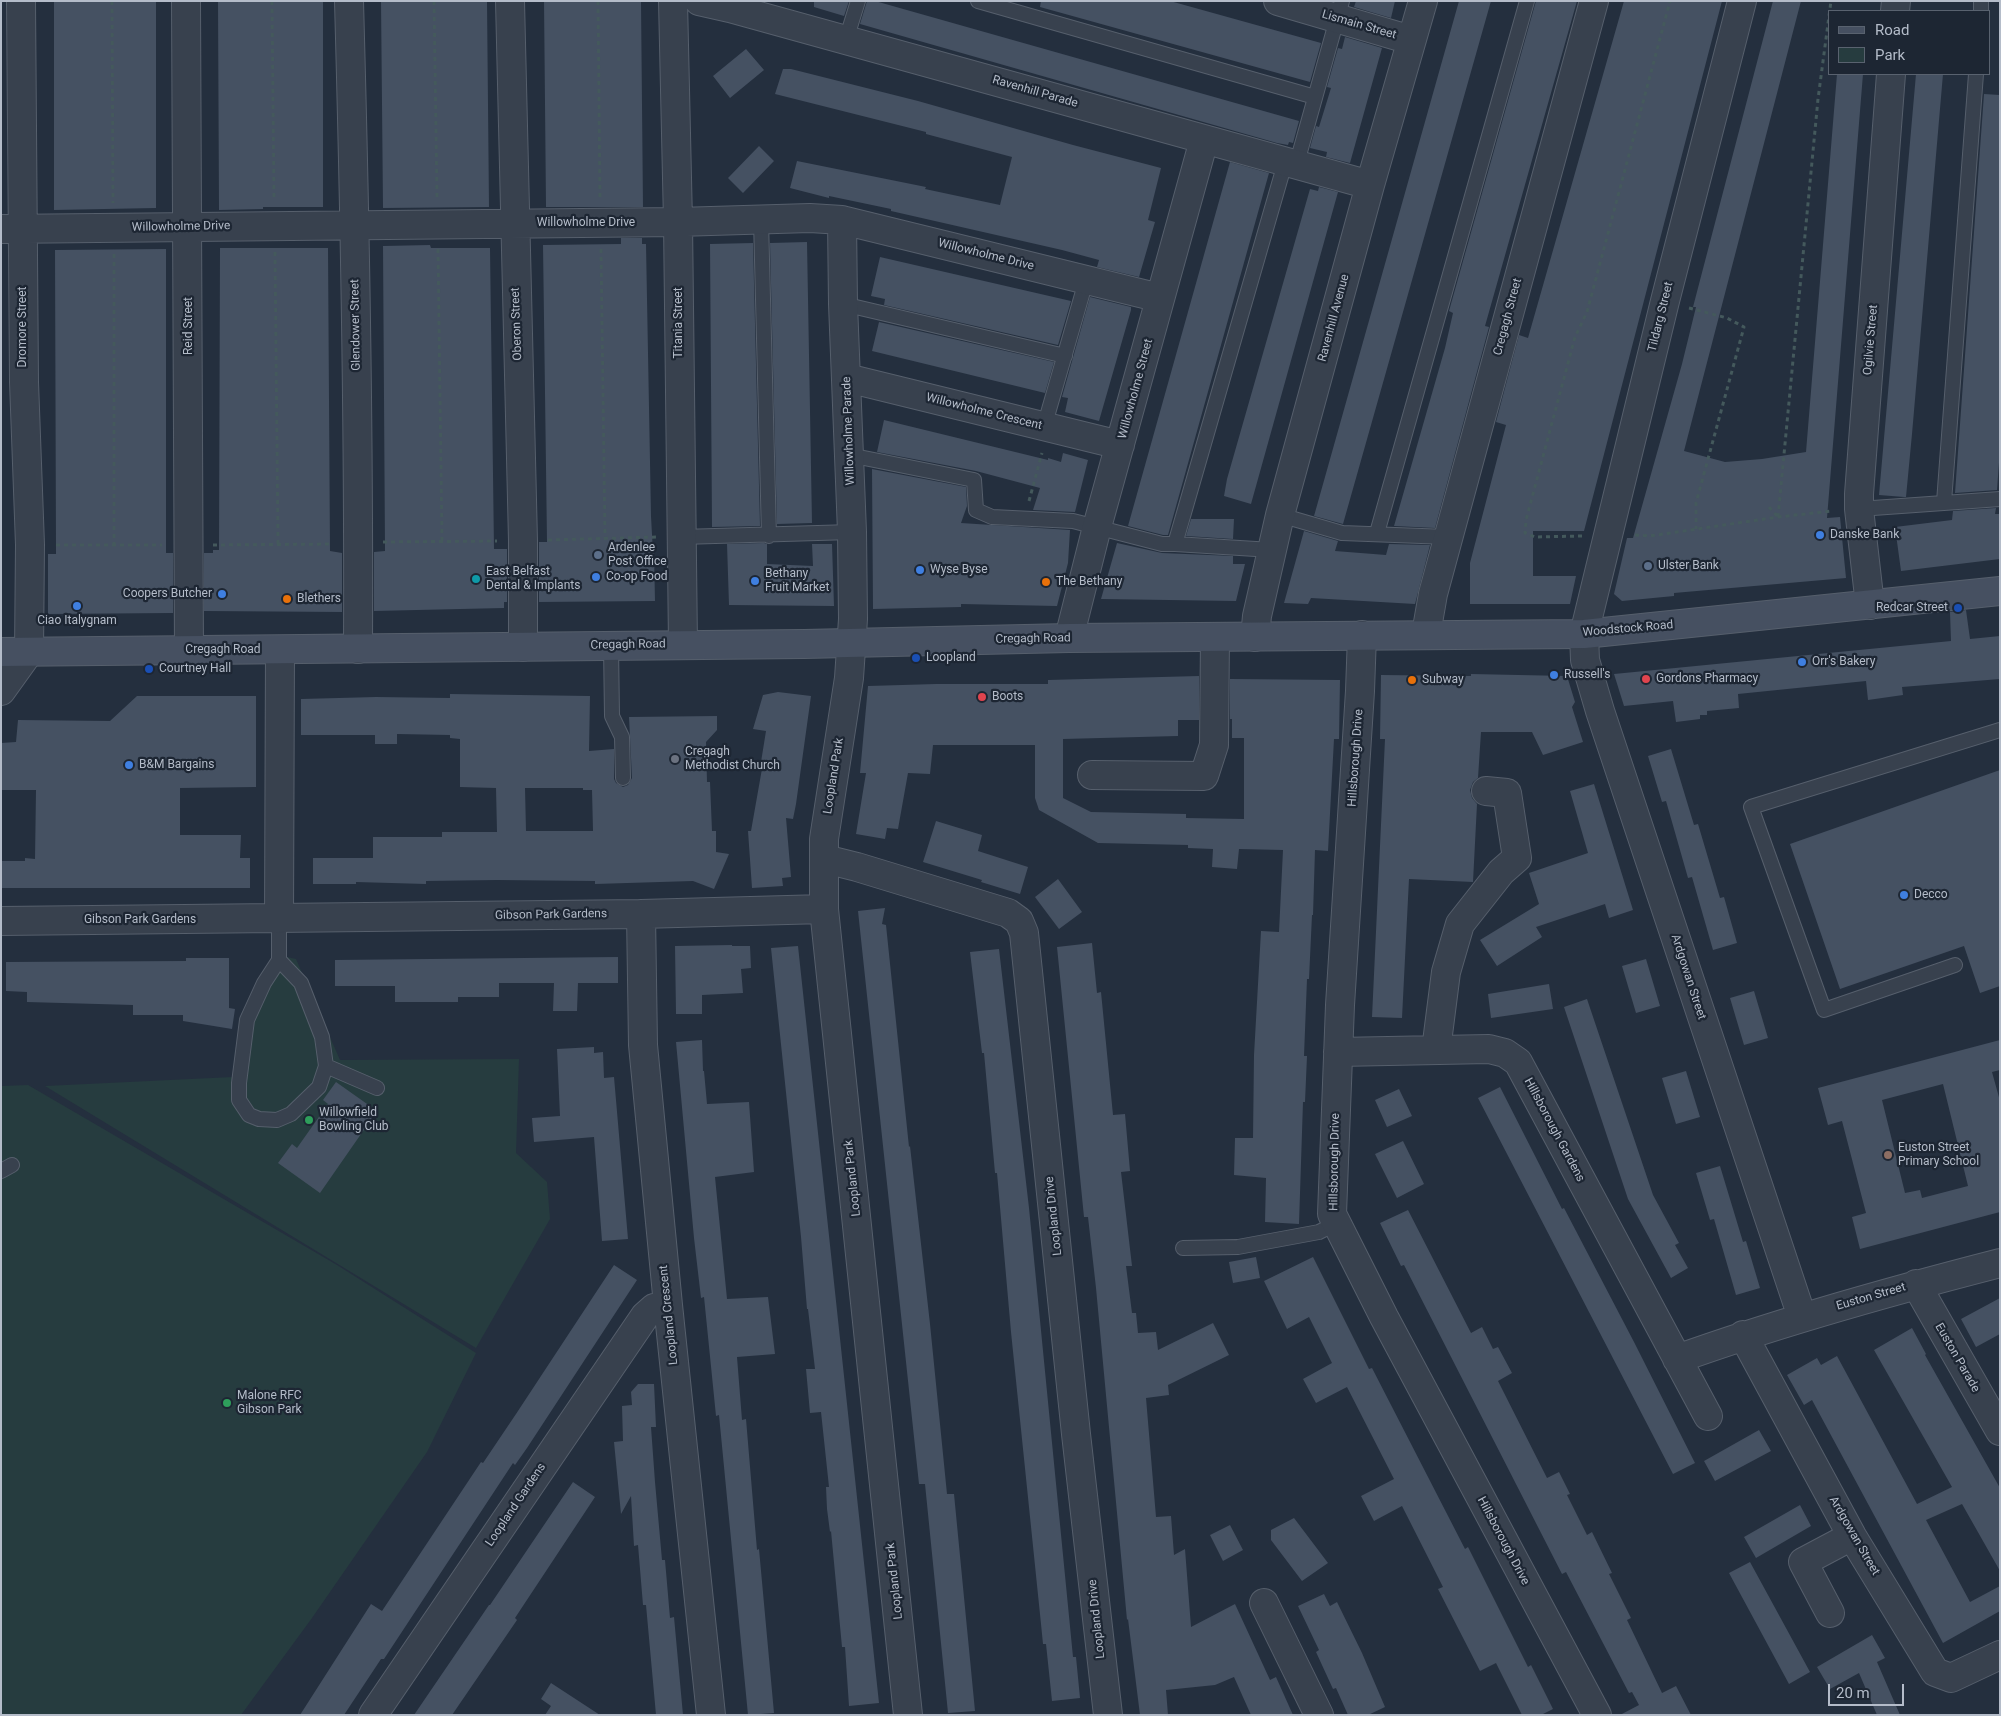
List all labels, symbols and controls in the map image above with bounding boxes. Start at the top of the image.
street label: Lismain Street [1320,7,1398,43]
legend [1828,10,1991,75]
text: Road [1875,21,1909,39]
text: Park [1875,46,1905,64]
street label: Ravenhill Parade [991,73,1079,111]
street label: Willowholme Drive [537,216,635,230]
street label: Willowholme Drive [132,219,230,235]
street label: Willowholme Drive [936,236,1036,274]
street label: Ravenhill Avenue [1315,273,1353,363]
street label: Cregagh Street [1491,277,1525,357]
street label: Glendower Street [348,279,364,371]
street label: Tildarg Street [1645,281,1677,353]
street label: Dromore Street [16,287,30,367]
street label: Oberon Street [509,287,525,361]
street label: Titania Street [672,287,686,359]
street label: Reid Street [182,297,196,355]
street label: Ogilvie Street [1861,304,1881,376]
street label: Willowholme Street [1116,337,1156,441]
street label: Willowholme Parade [840,376,858,486]
street label: Willowholme Crescent [925,391,1043,433]
place label: Danske Bank [1830,528,1899,542]
marker: Danske Bank [1814,529,1826,541]
place label: Ardenlee Post Office [608,541,667,569]
marker: Ardenlee Post Office [592,549,604,561]
place label: Ulster Bank [1658,559,1719,573]
marker: Ulster Bank [1642,560,1654,572]
place label: Wyse Byse [930,563,988,577]
marker: Wyse Byse [914,564,926,576]
place label: East Belfast Dental & Implants [486,565,580,593]
place label: Bethany Fruit Market [765,567,829,595]
place label: Co-op Food [606,570,667,584]
marker: Co-op Food [590,571,602,583]
marker: East Belfast Dental & Implants [470,573,482,585]
marker: Bethany Fruit Market [749,575,761,587]
place label: The Bethany [1056,575,1122,589]
marker: The Bethany [1040,576,1052,588]
place label: Coopers Butcher [123,587,212,601]
marker: Coopers Butcher [216,588,228,600]
place label: Blethers [297,592,341,606]
marker: Blethers [281,593,293,605]
marker: Ciao Italygnam [71,600,83,612]
place label: Redcar Street [1876,601,1948,615]
marker: Redcar Street [1952,602,1964,614]
place label: Ciao Italygnam [37,614,117,628]
street label: Woodstock Road [1582,618,1674,640]
street label: Cregagh Road [995,631,1071,647]
street label: Cregagh Road [590,637,666,653]
street label: Cregagh Road [185,643,261,657]
place label: Loopland [926,651,976,665]
marker: Loopland [910,652,922,664]
place label: Orr's Bakery [1812,655,1875,669]
marker: Orr's Bakery [1796,656,1808,668]
place label: Courtney Hall [159,662,231,676]
marker: Courtney Hall [143,663,155,675]
place label: Russell's [1564,668,1610,682]
marker: Russell's [1548,669,1560,681]
place label: Gordons Pharmacy [1656,672,1758,686]
place label: Subway [1422,673,1464,687]
marker: Gordons Pharmacy [1640,673,1652,685]
marker: Subway [1406,674,1418,686]
place label: Boots [992,690,1023,704]
marker: Boots [976,691,988,703]
street label: Hillsborough Drive [1345,709,1367,807]
street label: Loopland Park [821,737,847,815]
place label: Cregagh Methodist Church [685,745,780,773]
marker: Cregagh Methodist Church [669,753,681,765]
place label: B&M Bargains [139,758,214,772]
marker: B&M Bargains [123,759,135,771]
place label: Decco [1914,888,1948,902]
marker: Decco [1898,889,1910,901]
street label: Gibson Park Gardens [495,907,607,923]
street label: Gibson Park Gardens [84,913,196,927]
street label: Ardgowan Street [1667,932,1709,1022]
street label: Hillsborough Gardens [1521,1076,1587,1184]
place label: Willowfield Bowling Club [319,1106,389,1134]
street label: Hillsborough Drive [1327,1113,1343,1211]
marker: Willowfield Bowling Club [303,1114,315,1126]
street label: Loopland Park [842,1139,864,1217]
place label: Euston Street Primary School [1898,1141,1979,1169]
marker: Euston Street Primary School [1882,1149,1894,1161]
street label: Loopland Drive [1043,1176,1065,1256]
street label: Loopland Crescent [657,1264,681,1366]
street label: Euston Street [1835,1280,1907,1314]
street label: Euston Parade [1931,1321,1983,1395]
place label: Malone RFC Gibson Park [237,1389,302,1417]
marker: Malone RFC Gibson Park [221,1397,233,1409]
street label: Loopland Gardens [483,1461,549,1549]
street label: Hillsborough Drive [1474,1494,1532,1588]
street label: Ardgowan Street [1826,1494,1882,1578]
street label: Loopland Park [884,1542,906,1620]
street label: Loopland Drive [1086,1579,1108,1659]
scale bar [1831,1674,1907,1706]
text: 20 m [1836,1684,1870,1702]

